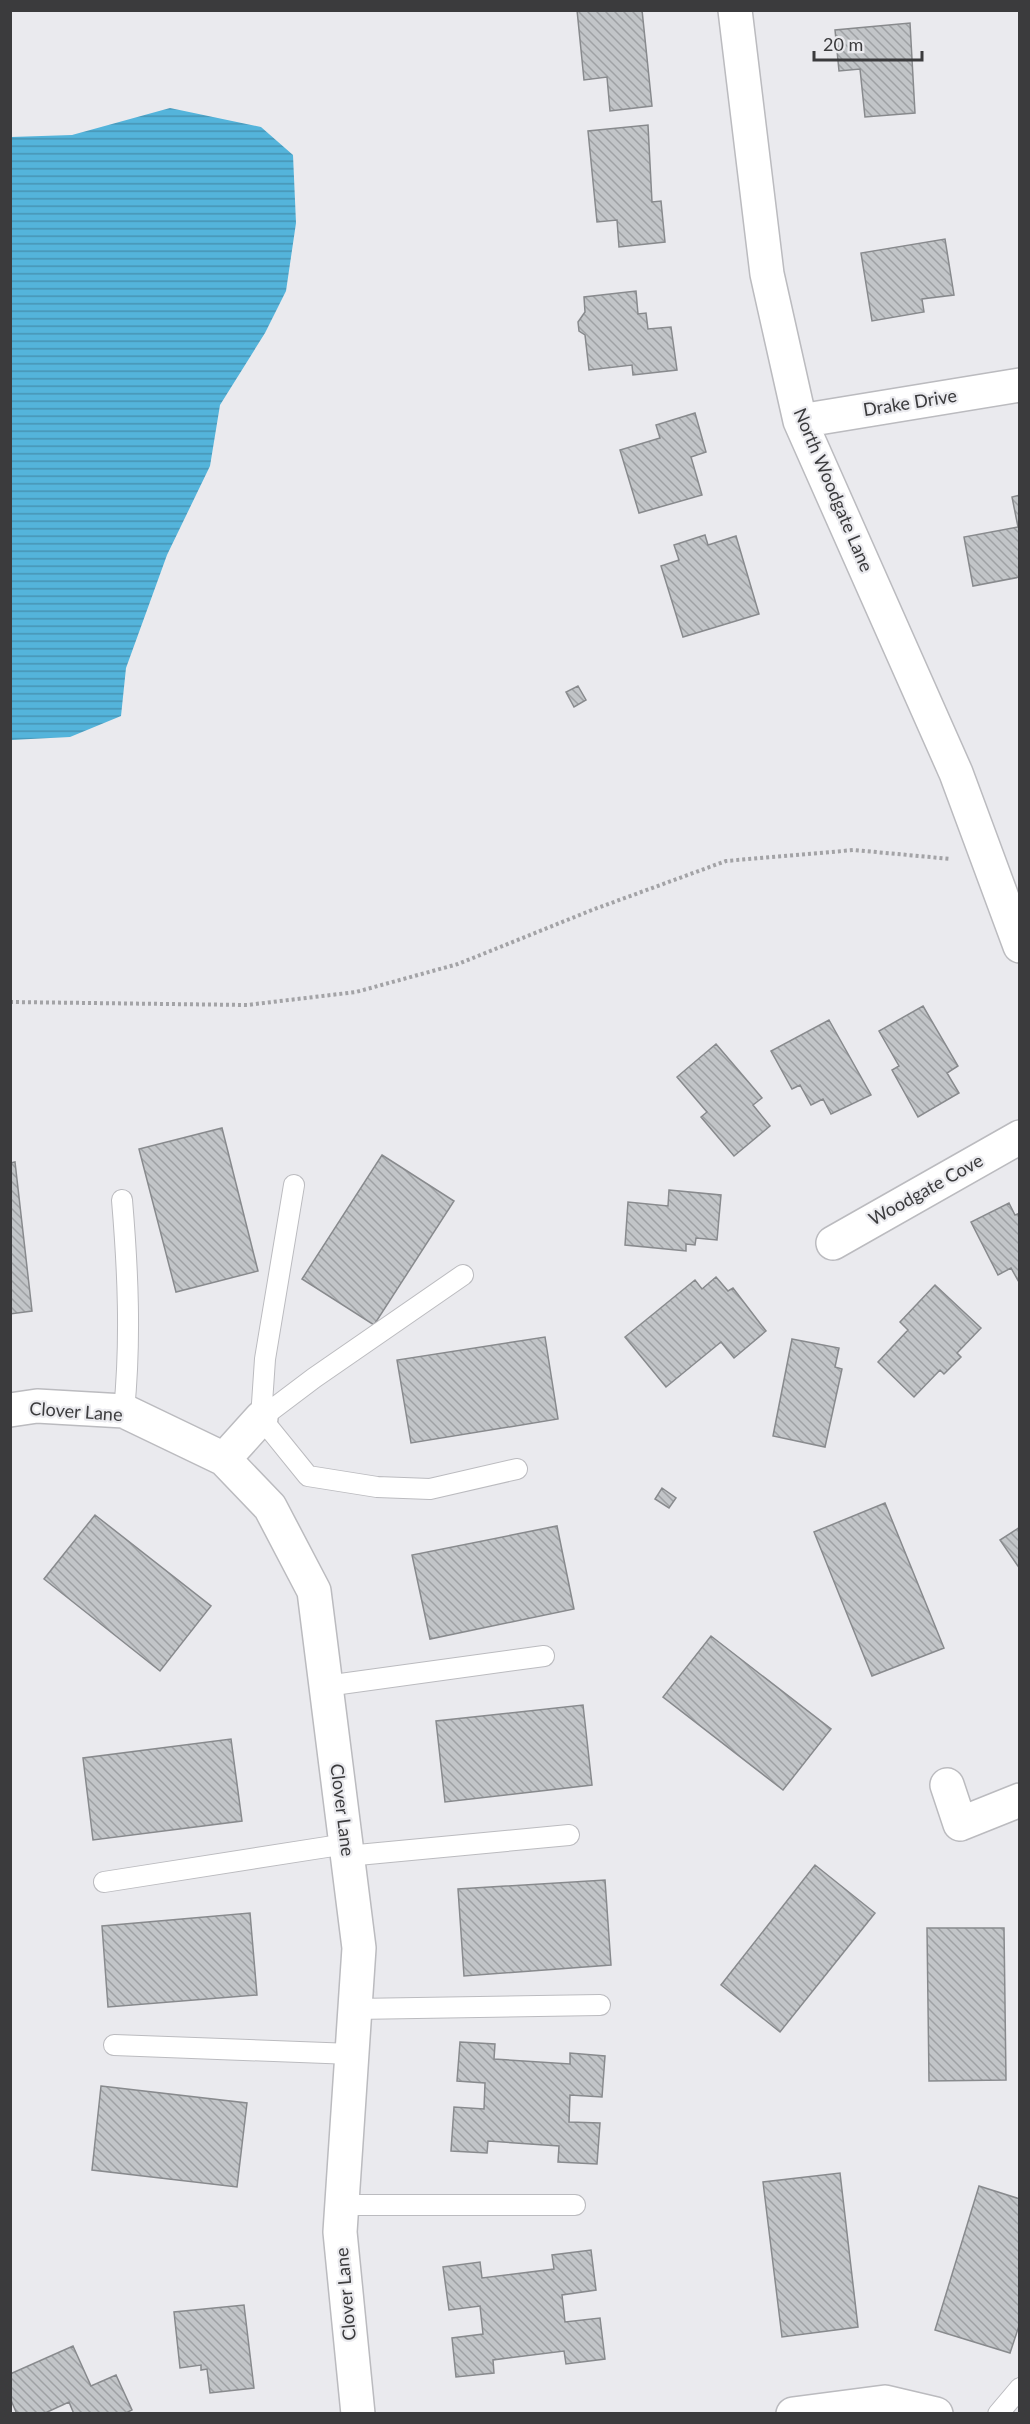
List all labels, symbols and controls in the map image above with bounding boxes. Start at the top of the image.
scale bar [814,24,922,62]
text: 20 m [823,33,863,55]
street label: Drake Drive [861,384,958,420]
street label: North Woodgate Lane [789,404,878,575]
street label: Woodgate Cove [865,1149,986,1230]
street label: Clover Lane [29,1397,123,1425]
street label: Clover Lane [326,1762,360,1858]
street label: Clover Lane [330,2247,360,2342]

